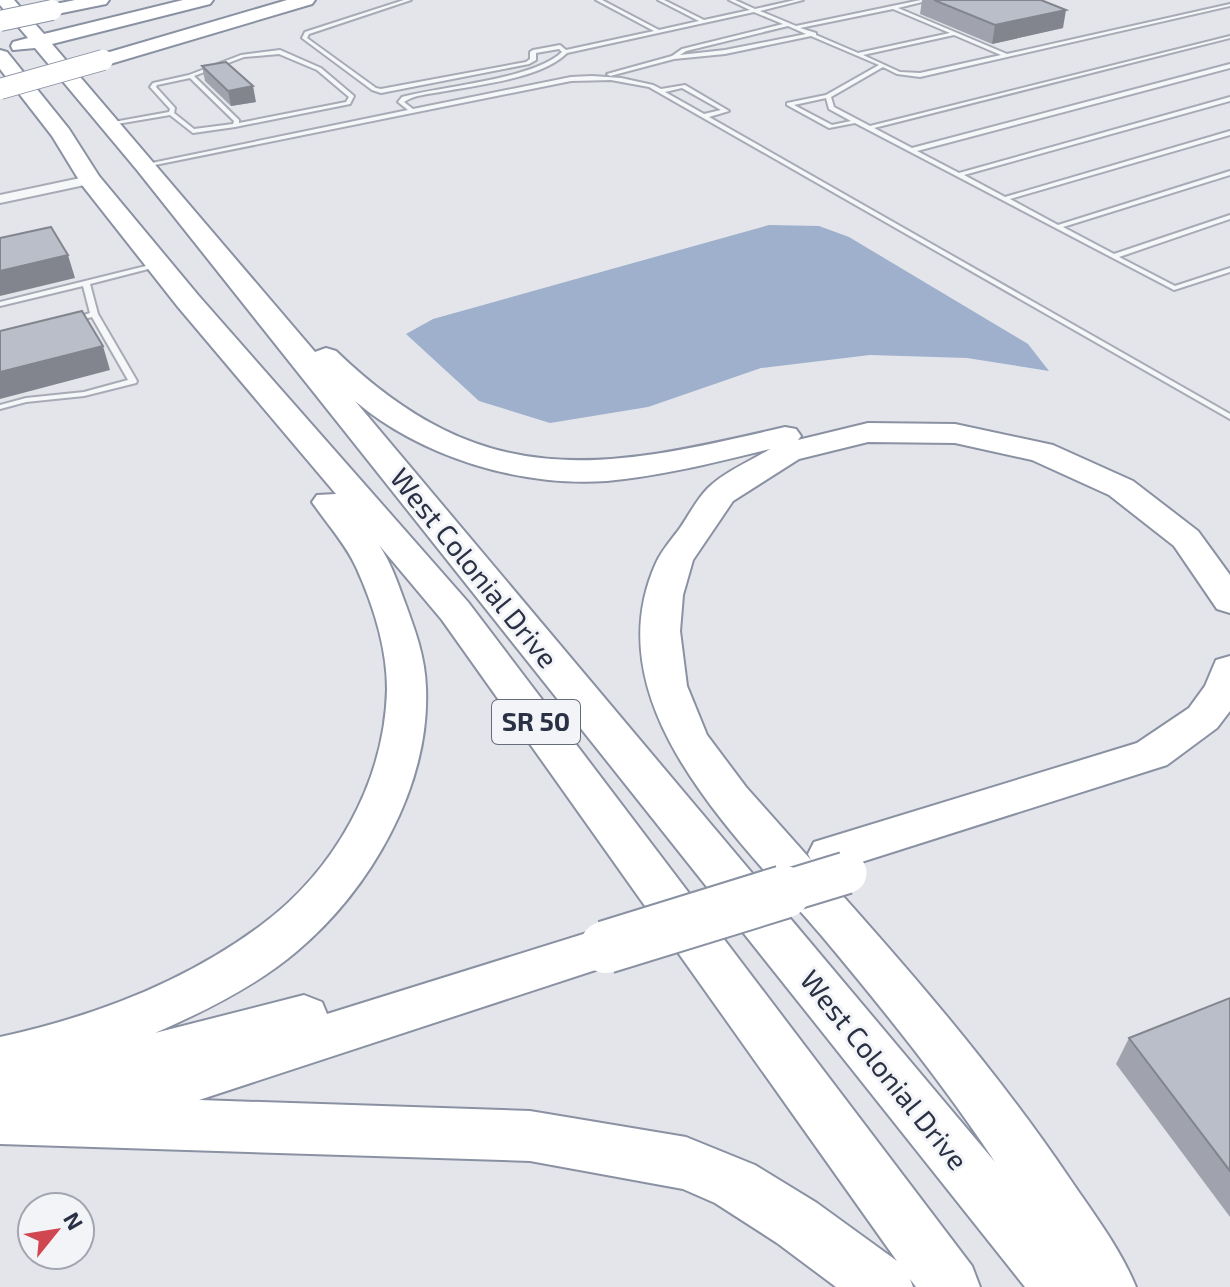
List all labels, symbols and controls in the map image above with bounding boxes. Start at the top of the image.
street label: West Colonial Drive [384,461,566,674]
road number: SR 50 [492,700,580,744]
street label: West Colonial Drive [794,963,976,1176]
north arrow [16,1191,96,1271]
text: N [59,1207,89,1234]

